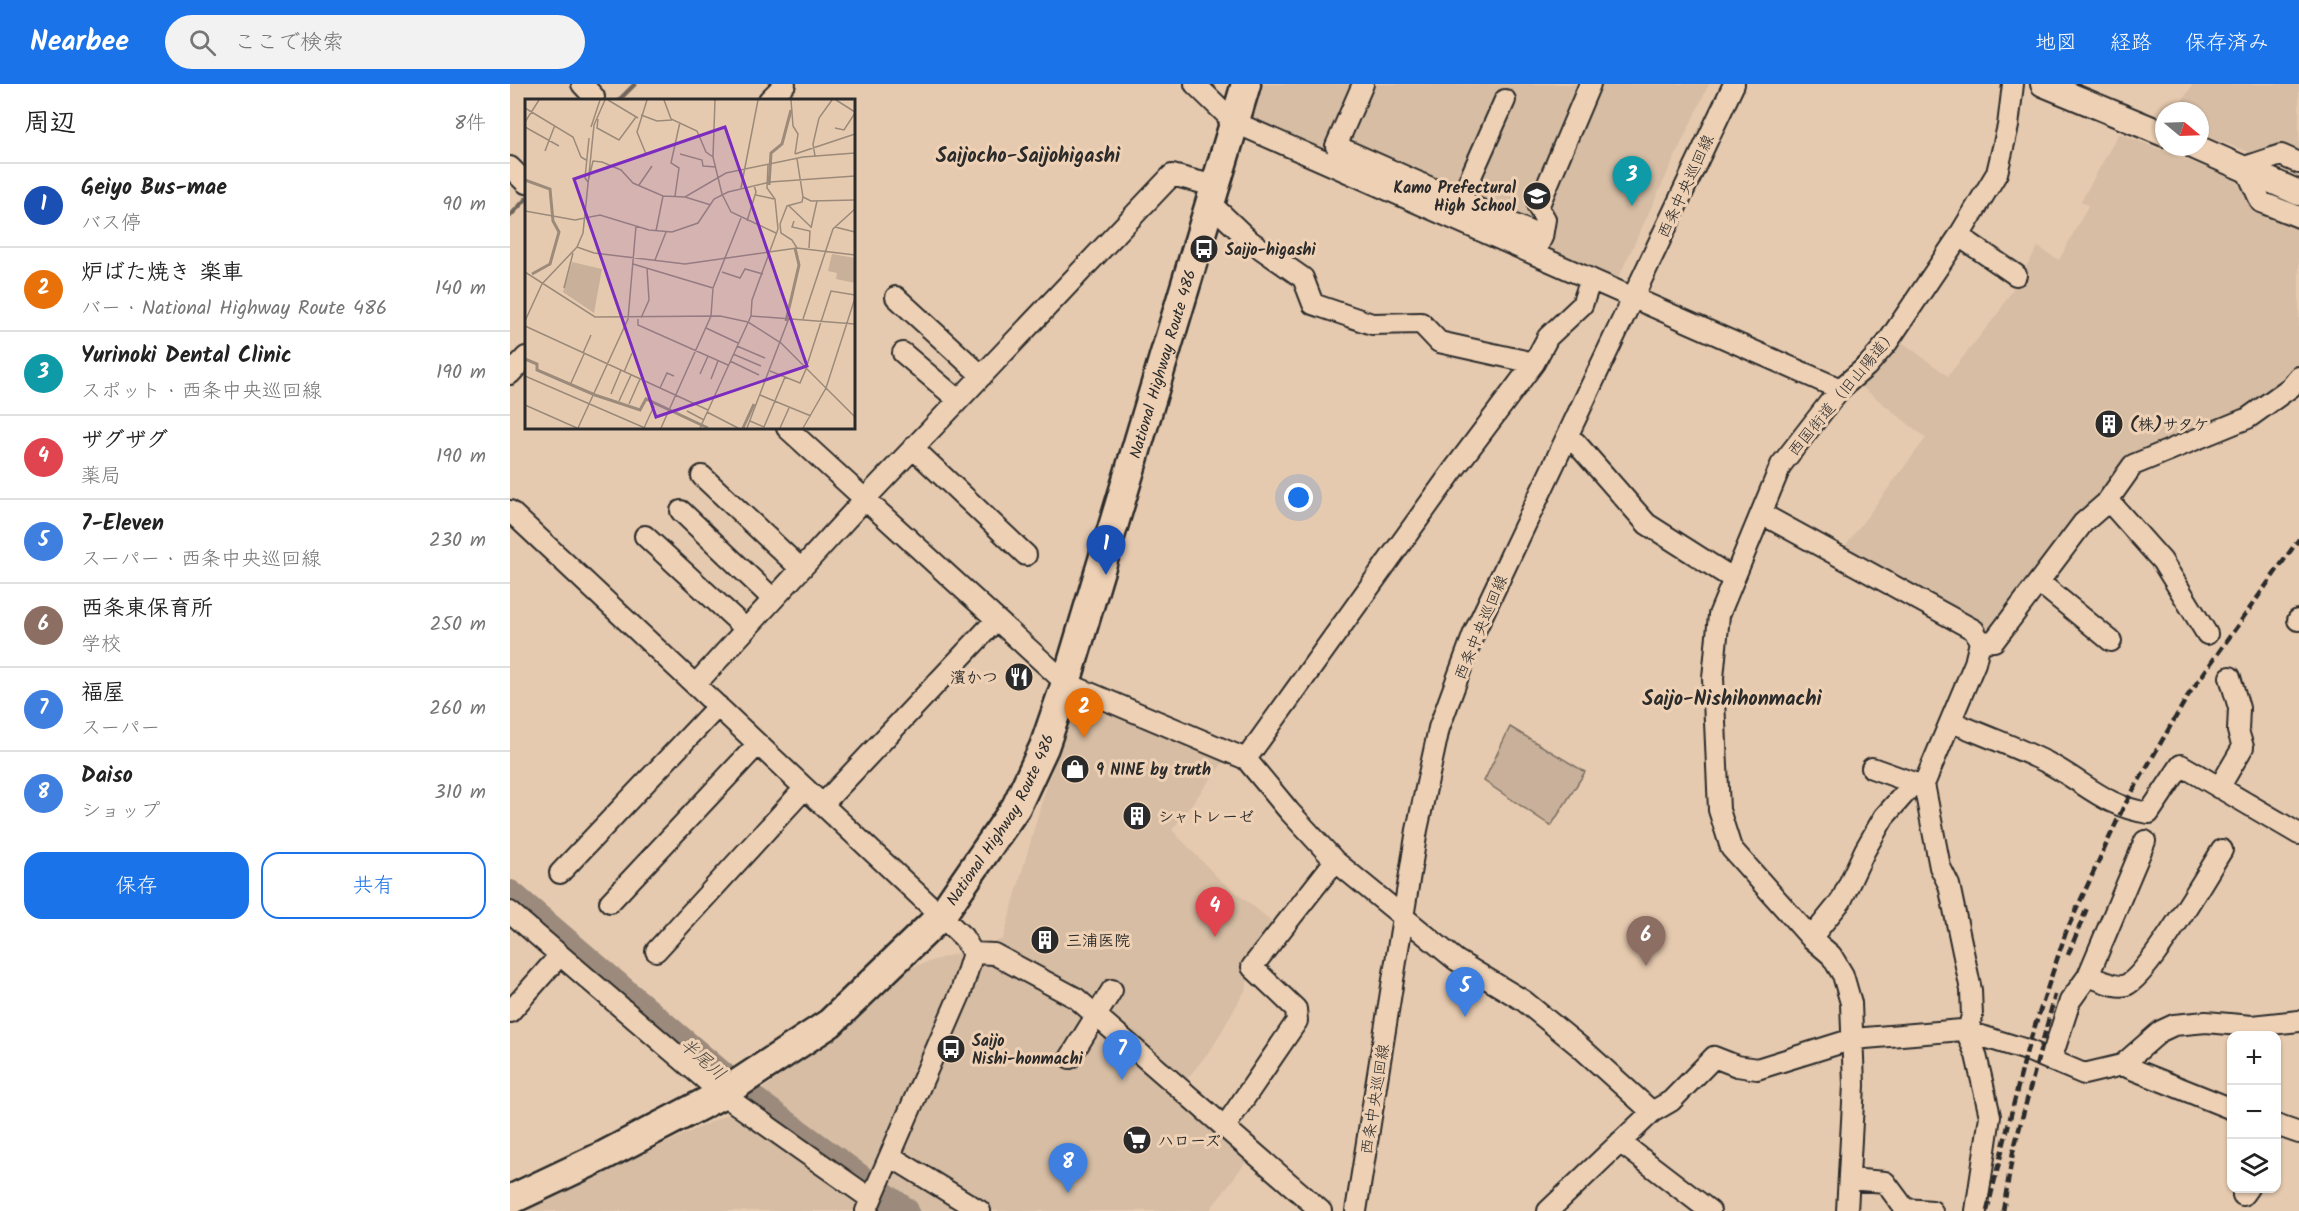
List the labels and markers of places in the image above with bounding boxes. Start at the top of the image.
pin: 3 [1612,156,1652,206]
place label: Kamo Prefectural High School [1393,176,1517,219]
school or university icon: Kamo Prefectural High School [1521,180,1553,212]
bus stop icon: Saijo-higashi [1188,233,1220,265]
place label: Saijo-higashi [1225,238,1317,263]
building icon: (株)サタケ [2093,408,2125,440]
place label: (株)サタケ [2130,413,2210,438]
pin: 1 [1086,526,1126,575]
restaurant icon: 濱かつ [1003,661,1035,693]
place label: 濱かつ [950,666,998,691]
pin: 2 [1064,688,1104,738]
shop icon: 9 NINE by truth [1059,753,1091,785]
place label: 9 NINE by truth [1096,758,1211,783]
building icon: シャトレーゼ [1121,800,1153,832]
place label: シャトレーゼ [1158,805,1254,830]
pin: 4 [1196,888,1234,937]
pin: 6 [1626,916,1666,966]
building icon: 三浦医院 [1029,924,1061,956]
place label: 三浦医院 [1066,929,1130,954]
pin: 5 [1446,968,1484,1017]
place label: Saijo Nishi-honmachi [972,1029,1084,1072]
pin: 7 [1102,1030,1142,1080]
bus stop icon: Saijo Nishi-honmachi [935,1033,967,1065]
supermarket icon: ハローズ [1121,1124,1153,1156]
place label: ハローズ [1158,1129,1221,1154]
pin: 8 [1048,1144,1088,1193]

